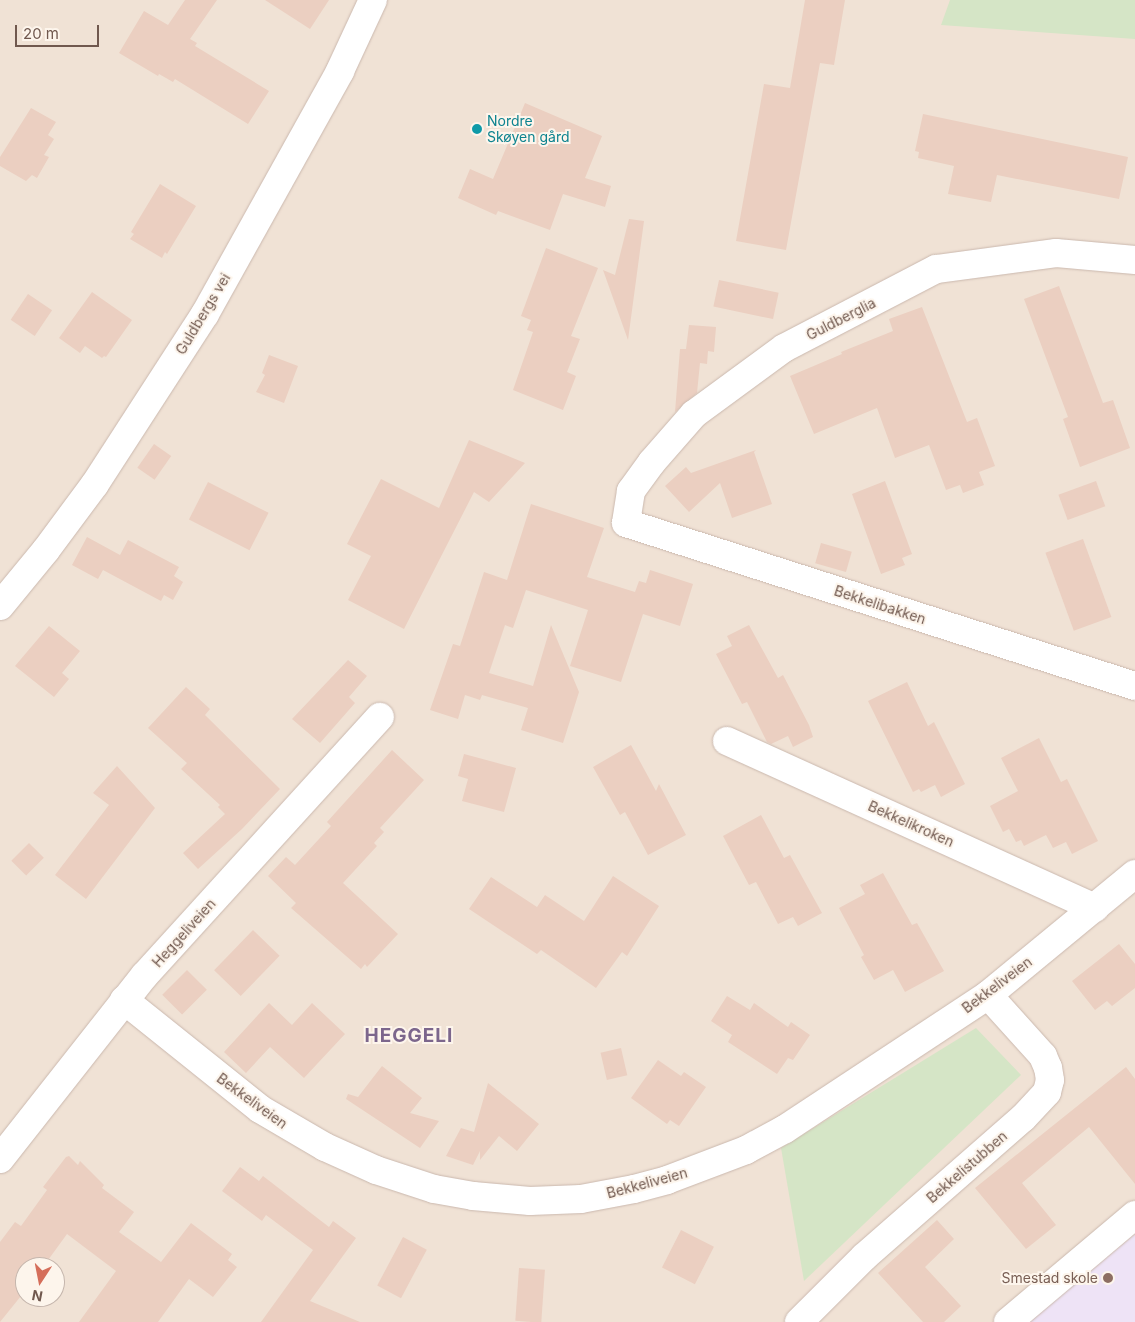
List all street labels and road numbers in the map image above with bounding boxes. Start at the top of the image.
street label: Guldbergs vei [172,270,234,358]
street label: Guldberglia [803,294,879,344]
street label: Bekkelibakken [832,582,928,628]
street label: Bekkelikroken [865,798,957,850]
street label: Heggeliveien [149,895,219,971]
street label: Bekkeliveien [959,953,1035,1017]
street label: Bekkeliveien [214,1070,290,1132]
street label: Bekkelistubben [923,1127,1011,1207]
street label: Bekkeliveien [605,1164,689,1202]

